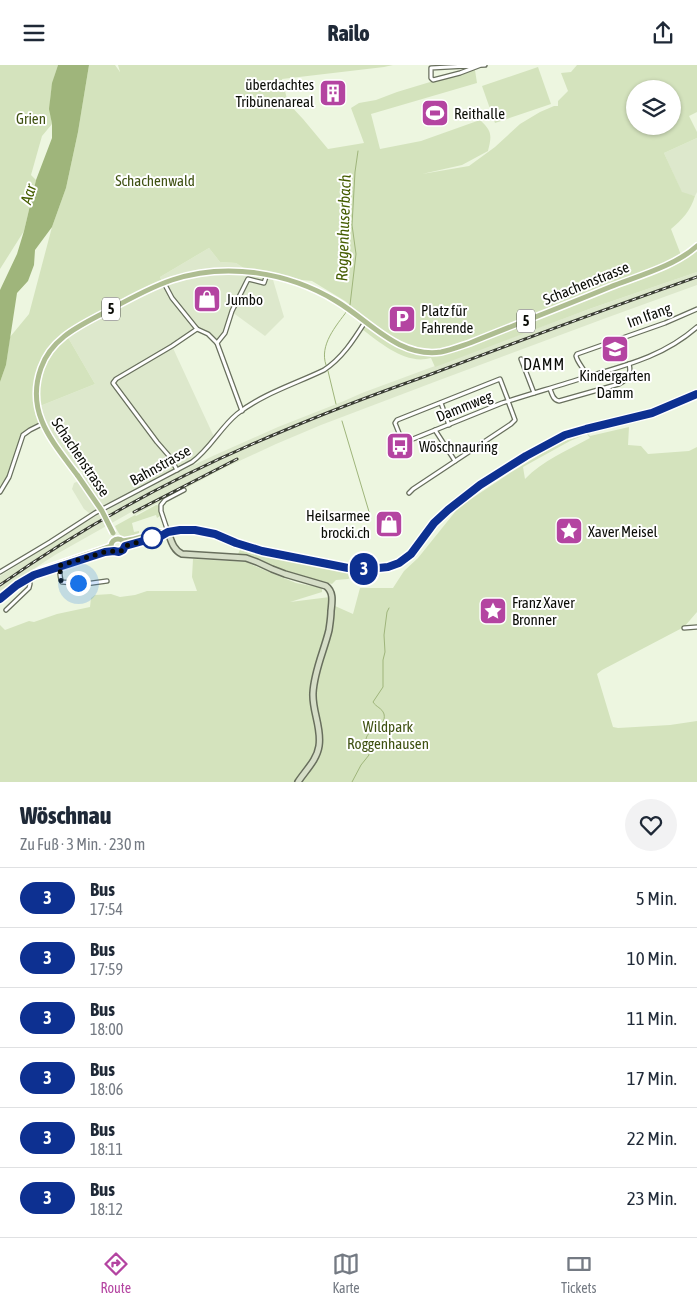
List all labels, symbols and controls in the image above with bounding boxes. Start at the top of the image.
icon: menu [20,19,48,47]
icon: share [649,19,677,47]
text: Railo [327,20,370,46]
place label: überdachtes Tribünenareal [236,76,314,110]
building icon: überdachtes Tribünenareal [318,78,348,108]
map controls [626,80,681,135]
button: layers [626,80,681,135]
sports icon: Reithalle [420,98,450,128]
place label: Reithalle [454,105,505,122]
park label: Grien [16,110,46,127]
park label: Schachenwald [115,172,195,189]
water label: Roggenhuserbach [332,174,355,282]
water label: Aar [16,181,40,207]
street label: Schachenstrasse [541,258,632,308]
shop icon: Jumbo [192,284,222,314]
place label: Jumbo [226,291,263,308]
road number: 5 [102,297,120,320]
street label: Im Ifang [625,299,674,331]
place label: Platz für Fahrende [421,302,474,336]
parking icon: Platz für Fahrende [387,304,417,334]
road number: 5 [517,310,535,333]
school or university icon: Kindergarten Damm [600,334,630,364]
district label: DAMM [523,355,565,373]
place label: Kindergarten Damm [579,367,651,401]
street label: Dammweg [433,387,495,425]
street label: Schachenstrasse [48,414,114,500]
bus stop icon: Wöschnauring [385,431,415,461]
place label: Wöschnauring [419,438,498,455]
street label: Bahnstrasse [127,441,193,489]
place label: Heilsarmee brocki.ch [306,507,370,541]
shop icon: Heilsarmee brocki.ch [374,509,404,539]
place icon: Xaver Meisel [554,516,584,546]
place label: Xaver Meisel [588,523,657,540]
unlabelled marker [141,527,163,549]
line badge: 3 [348,553,380,585]
text: 3 [360,558,368,579]
your location [66,571,91,596]
place label: Franz Xaver Bronner [512,594,575,628]
place icon: Franz Xaver Bronner [478,596,508,626]
park label: Wildpark Roggenhausen [347,718,429,752]
button: heart [625,799,677,851]
text: Wöschnau [20,802,111,829]
text: Zu Fuß · 3 Min. · 230 m [20,835,145,853]
text: Bus [90,878,115,900]
text: 3 [43,887,52,908]
text: 5 Min. [636,887,677,909]
text: 17:54 [90,900,123,918]
text: Bus [90,938,115,960]
text: 3 [43,947,52,968]
text: 10 Min. [627,947,677,969]
text: 17:59 [90,960,123,978]
text: Bus [90,998,115,1020]
text: 3 [43,1007,52,1028]
text: 11 Min. [627,1007,677,1029]
text: 18:00 [90,1020,123,1038]
text: Bus [90,1058,115,1080]
text: 3 [43,1067,52,1088]
text: 17 Min. [627,1067,677,1089]
text: 18:06 [90,1080,123,1098]
text: Bus [90,1118,115,1140]
text: 3 [43,1127,52,1148]
text: 22 Min. [627,1127,677,1149]
text: 18:11 [90,1140,123,1158]
text: Bus [90,1178,115,1200]
text: 3 [43,1187,52,1208]
text: 23 Min. [627,1187,677,1209]
text: 18:12 [90,1200,123,1218]
tab: Route [100,1250,131,1296]
tab: Karte [332,1250,360,1296]
tab: Tickets [561,1250,597,1296]

